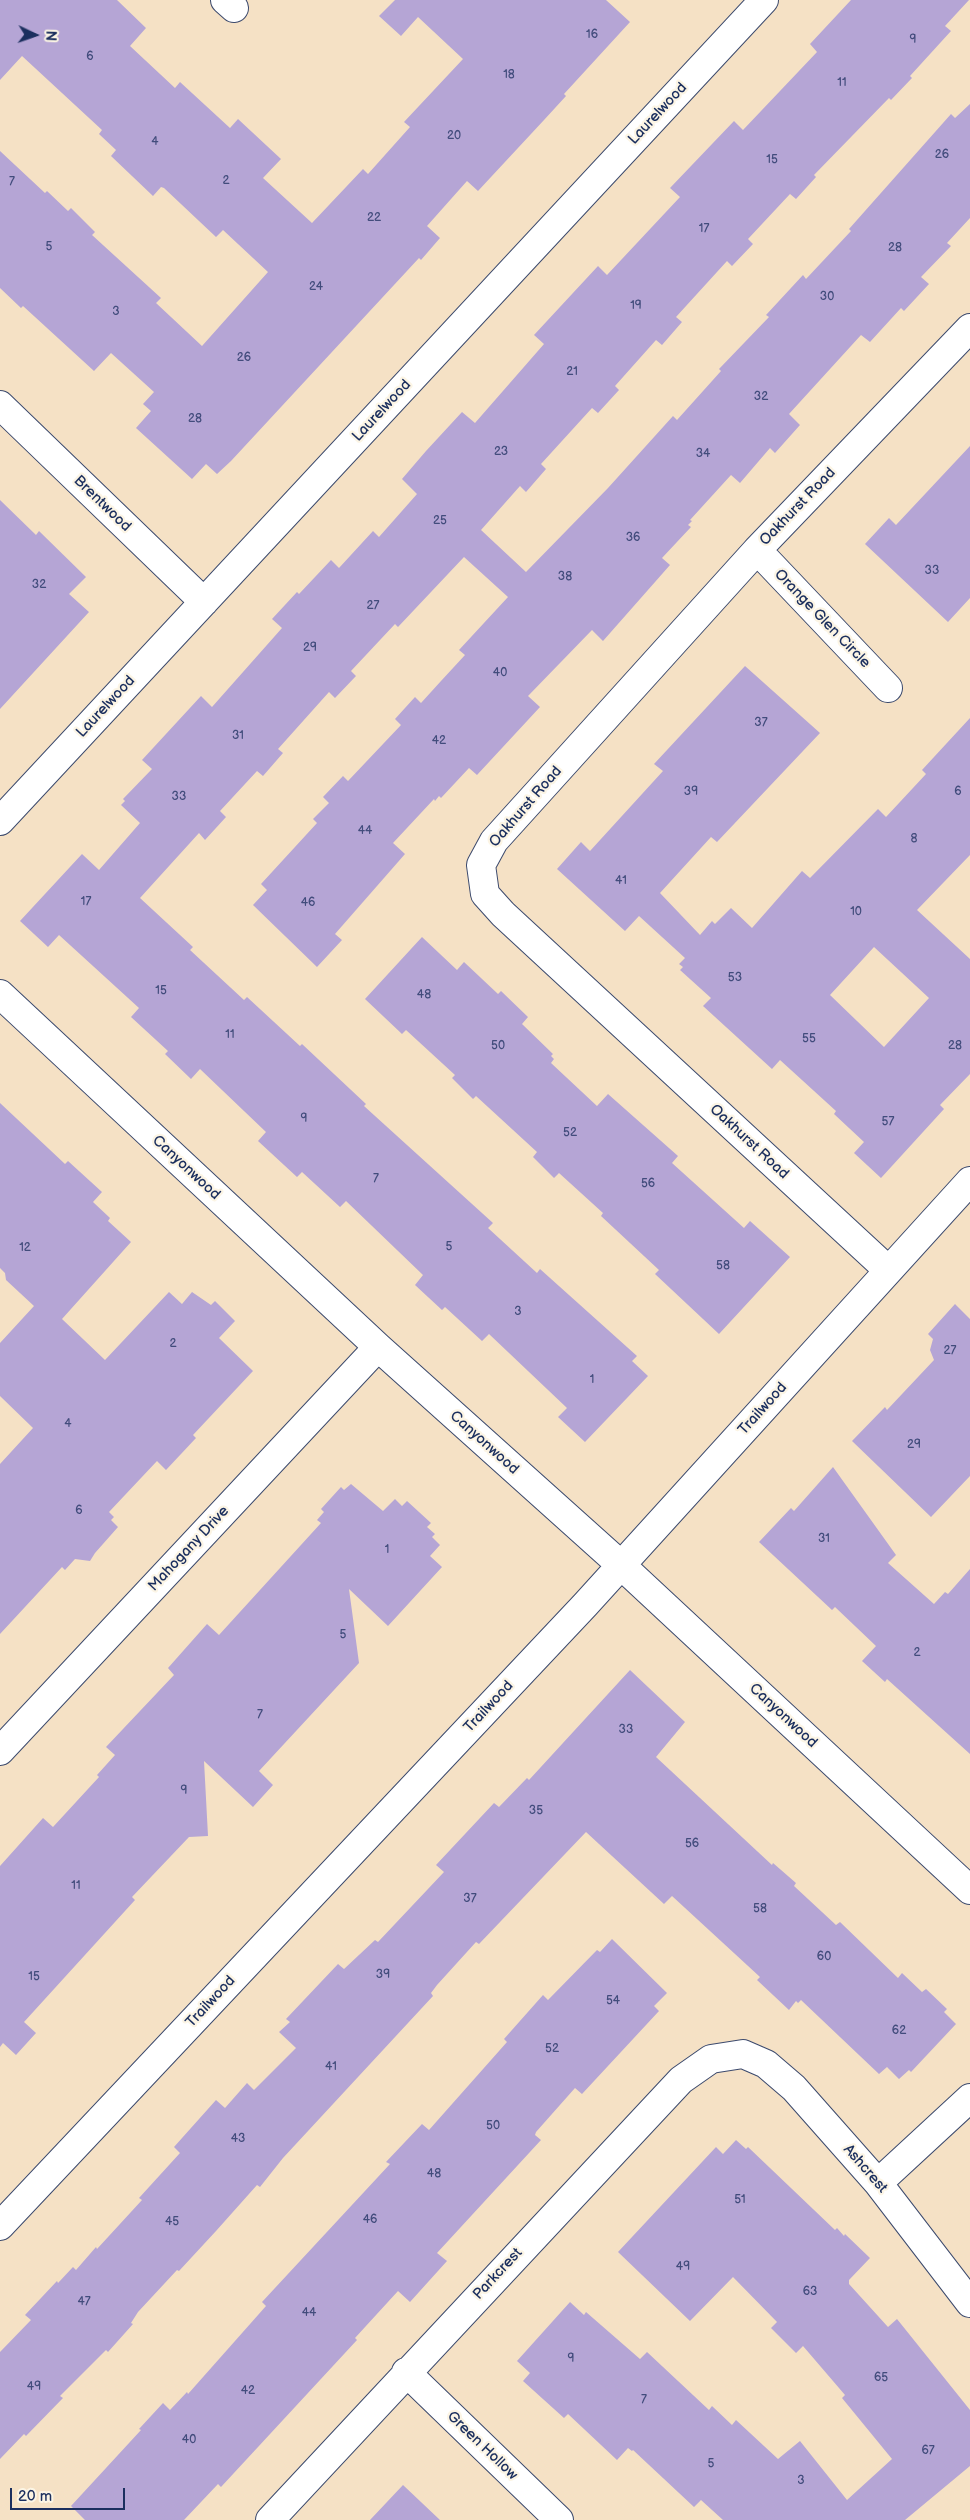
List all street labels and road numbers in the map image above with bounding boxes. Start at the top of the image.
street label: Laurelwood [625,79,691,149]
street label: Laurelwood [349,376,415,446]
street label: Oakhurst Road [756,464,840,550]
street label: Brentwood [70,472,134,536]
street label: Orange Glen Circle [770,566,874,672]
street label: Laurelwood [73,672,139,742]
street label: Oakhurst Road [486,763,566,851]
street label: Oakhurst Road [706,1101,792,1183]
street label: Canyonwood [148,1132,224,1204]
street label: Trailwood [735,1379,791,1439]
street label: Canyonwood [446,1407,522,1479]
street label: Mahogany Drive [145,1503,233,1595]
street label: Trailwood [460,1677,518,1737]
street label: Canyonwood [745,1680,821,1752]
street label: Trailwood [182,1972,240,2032]
street label: Ashcrest [839,2141,891,2197]
street label: Parkcrest [470,2245,526,2303]
street label: Green Hollow [443,2408,521,2484]

